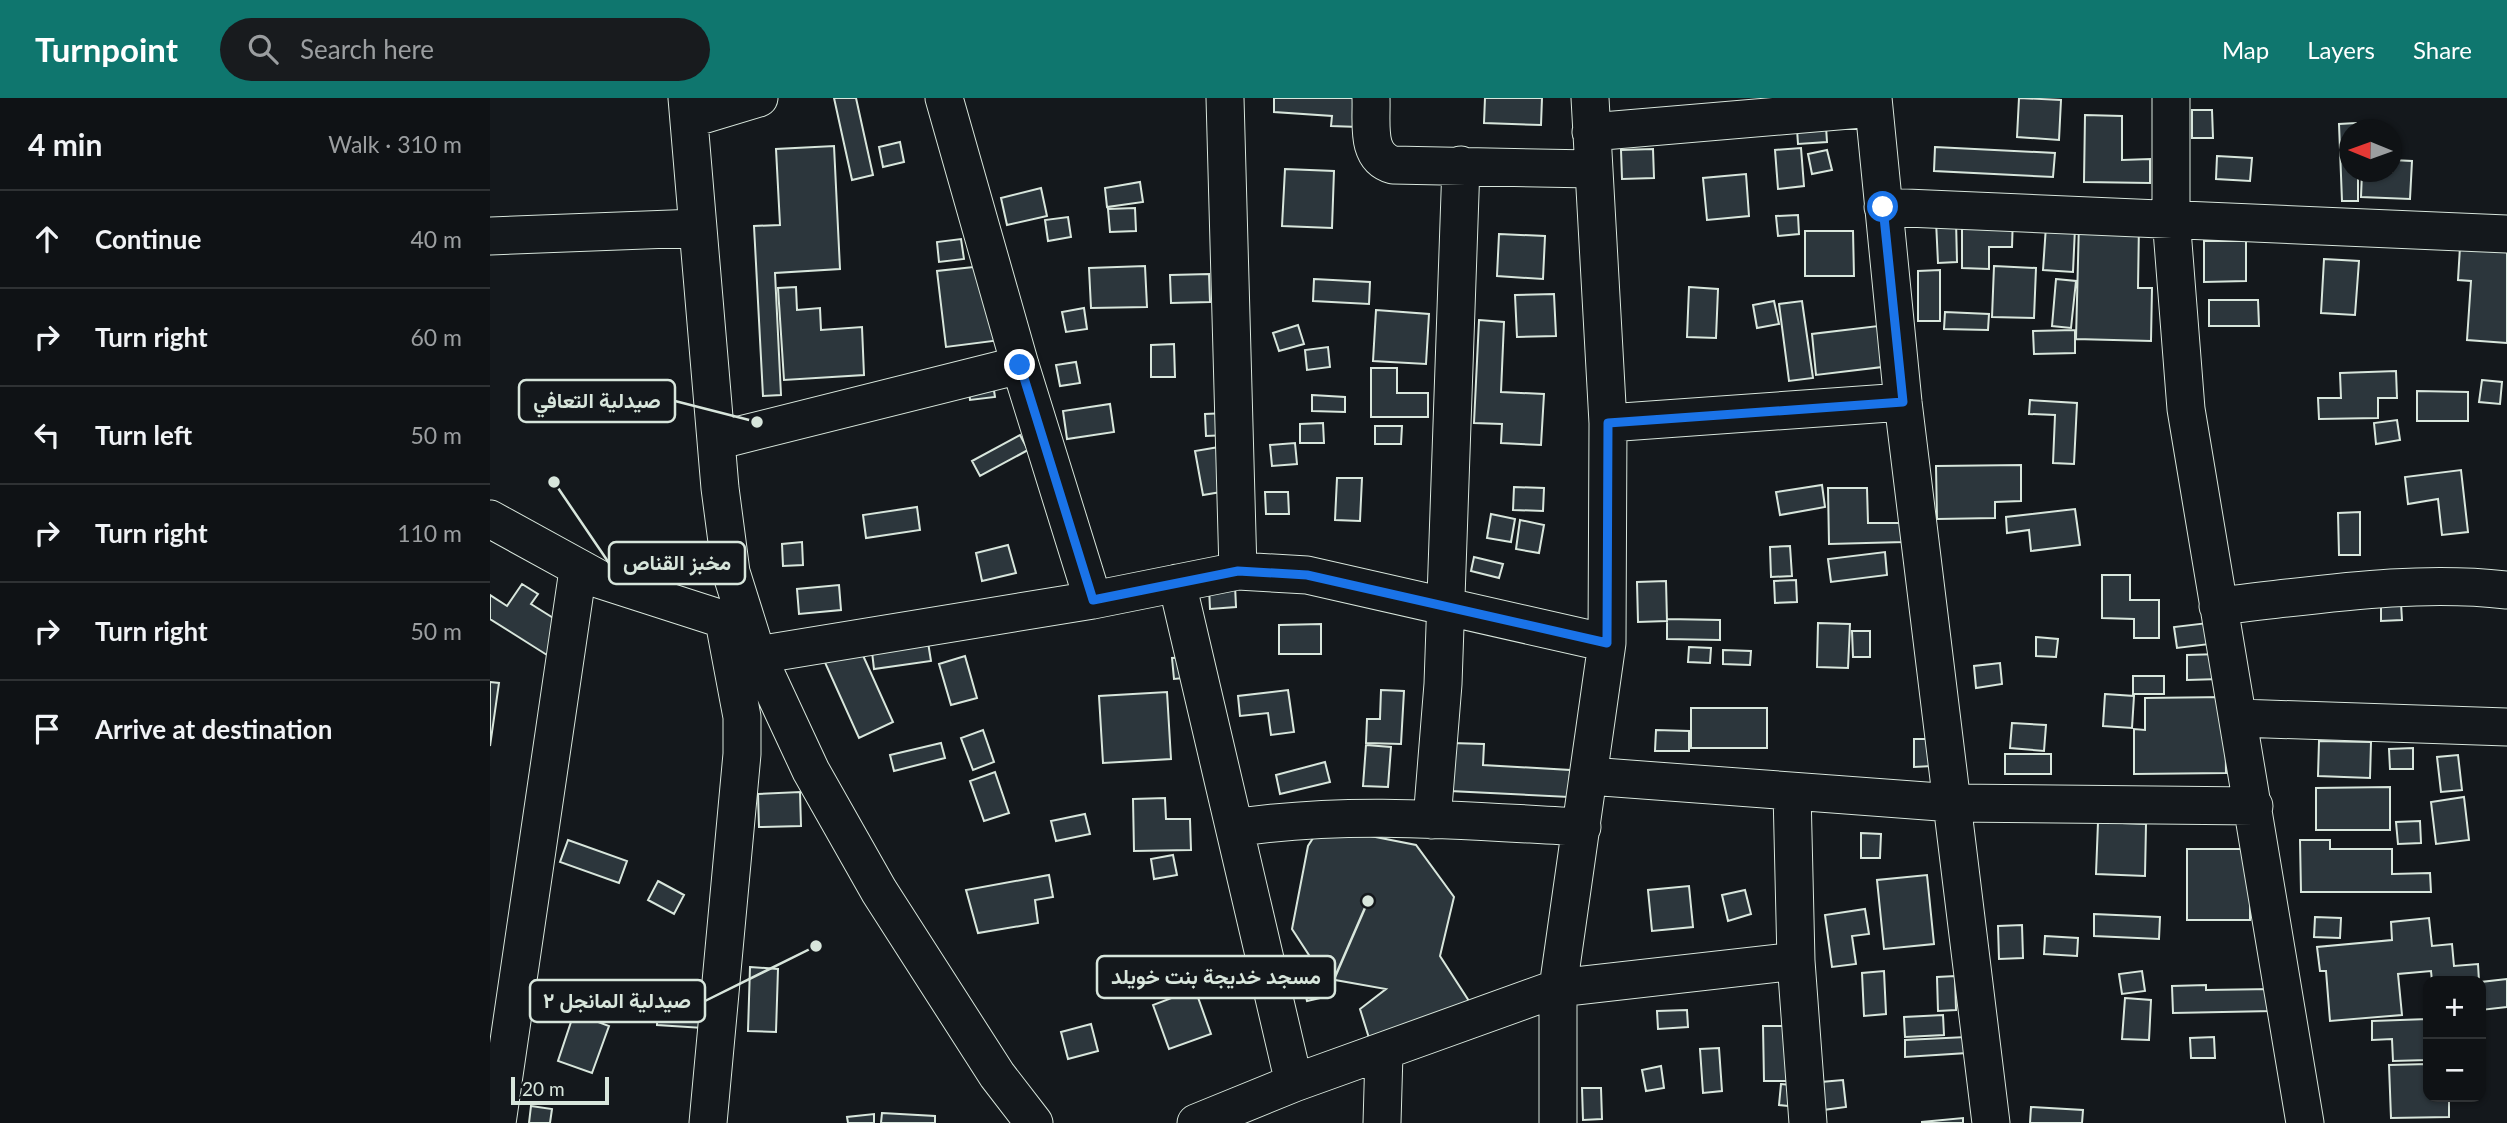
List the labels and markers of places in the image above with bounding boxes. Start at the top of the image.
callout: صيدلية التعافي [519,380,675,422]
callout: مخبز القناص [609,542,745,584]
callout: مسجد خديجة بنت خويلد [1097,956,1335,998]
callout: صيدلية المانجل ٢ [530,980,705,1022]

